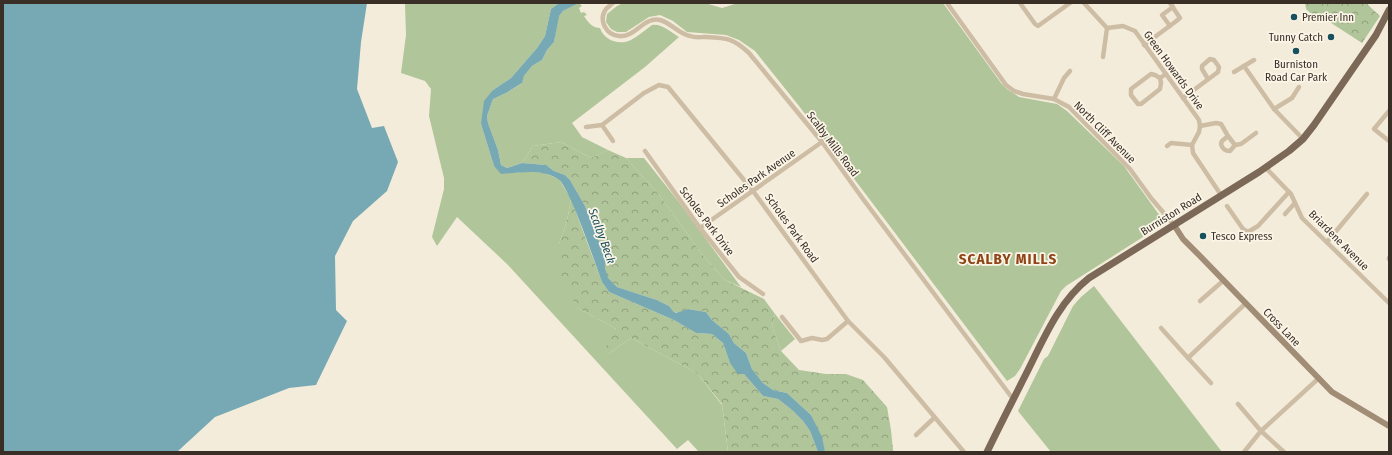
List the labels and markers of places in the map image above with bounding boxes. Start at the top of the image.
place label: Premier Inn [1302,11,1354,24]
marker: Premier Inn [1289,12,1299,22]
place label: Tunny Catch [1269,31,1323,44]
marker: Tunny Catch [1326,32,1336,42]
marker: Burniston Road Car Park [1291,46,1301,56]
place label: Burniston Road Car Park [1265,58,1328,84]
place label: Tesco Express [1211,230,1273,243]
marker: Tesco Express [1198,231,1208,241]

